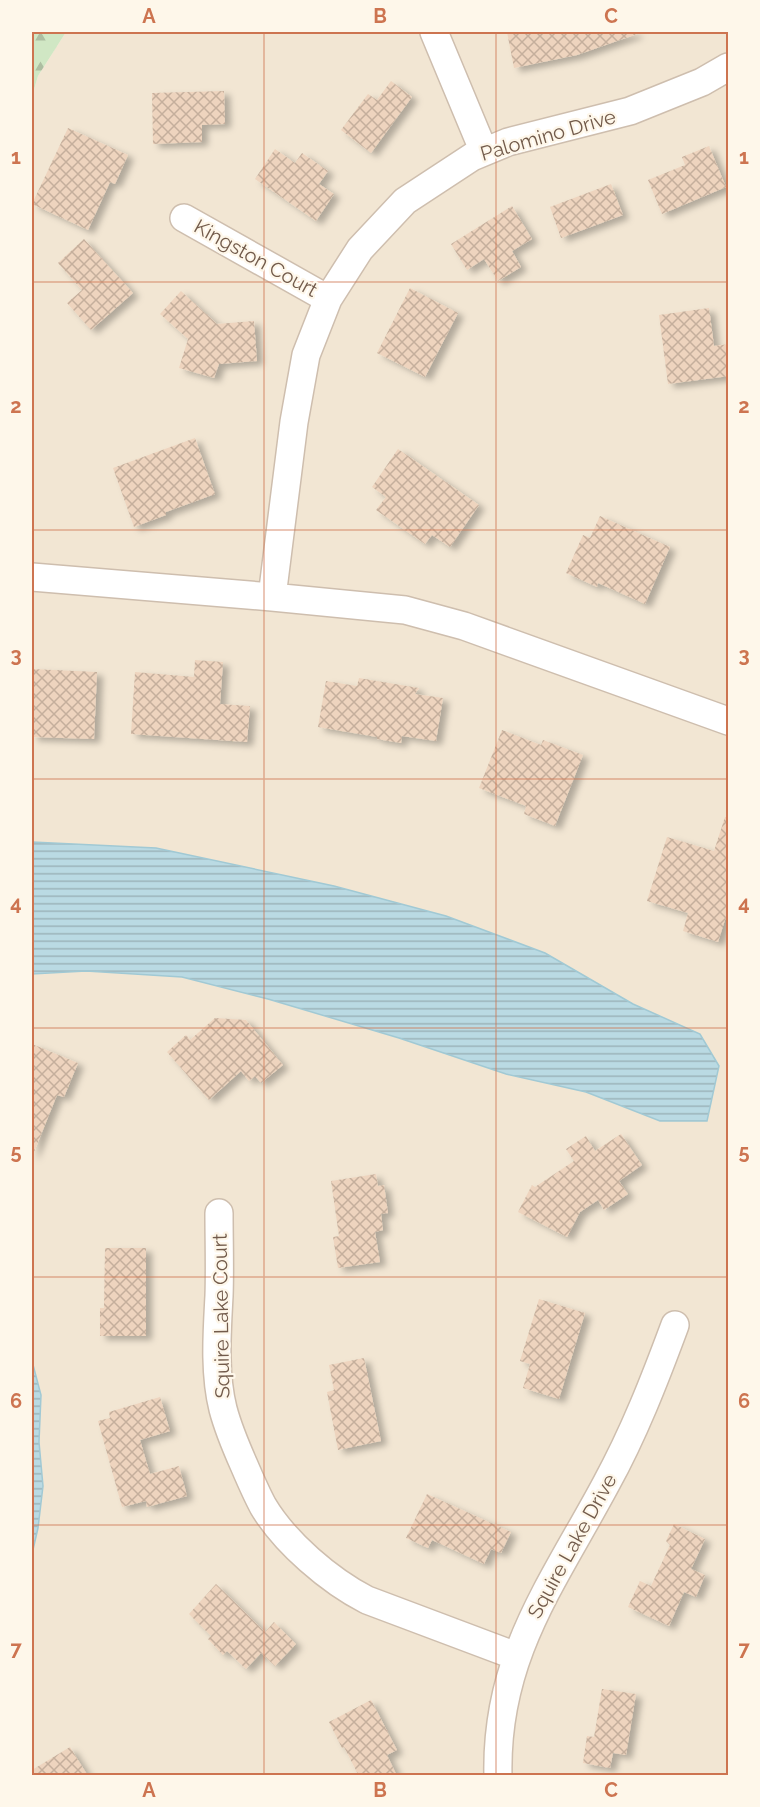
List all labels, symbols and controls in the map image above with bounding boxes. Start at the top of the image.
text: A [142,4,156,28]
text: B [373,4,387,28]
text: C [604,4,618,28]
street label: Palomino Drive [478,104,619,166]
text: 1 [11,145,21,169]
text: 1 [739,145,749,169]
street label: Kingston Court [190,214,322,302]
text: 2 [10,394,22,418]
text: 2 [738,394,750,418]
text: 3 [10,643,22,667]
text: 3 [738,643,750,667]
text: 4 [10,891,22,915]
text: 4 [738,891,750,915]
text: 5 [10,1140,22,1164]
text: 5 [738,1140,750,1164]
street label: Squire Lake Court [208,1233,234,1399]
text: 6 [10,1389,22,1413]
text: 6 [738,1389,750,1413]
street label: Squire Lake Drive [522,1469,622,1622]
text: 7 [10,1637,22,1661]
text: 7 [738,1637,750,1661]
text: A [142,1778,156,1802]
text: B [373,1778,387,1802]
text: C [604,1778,618,1802]

